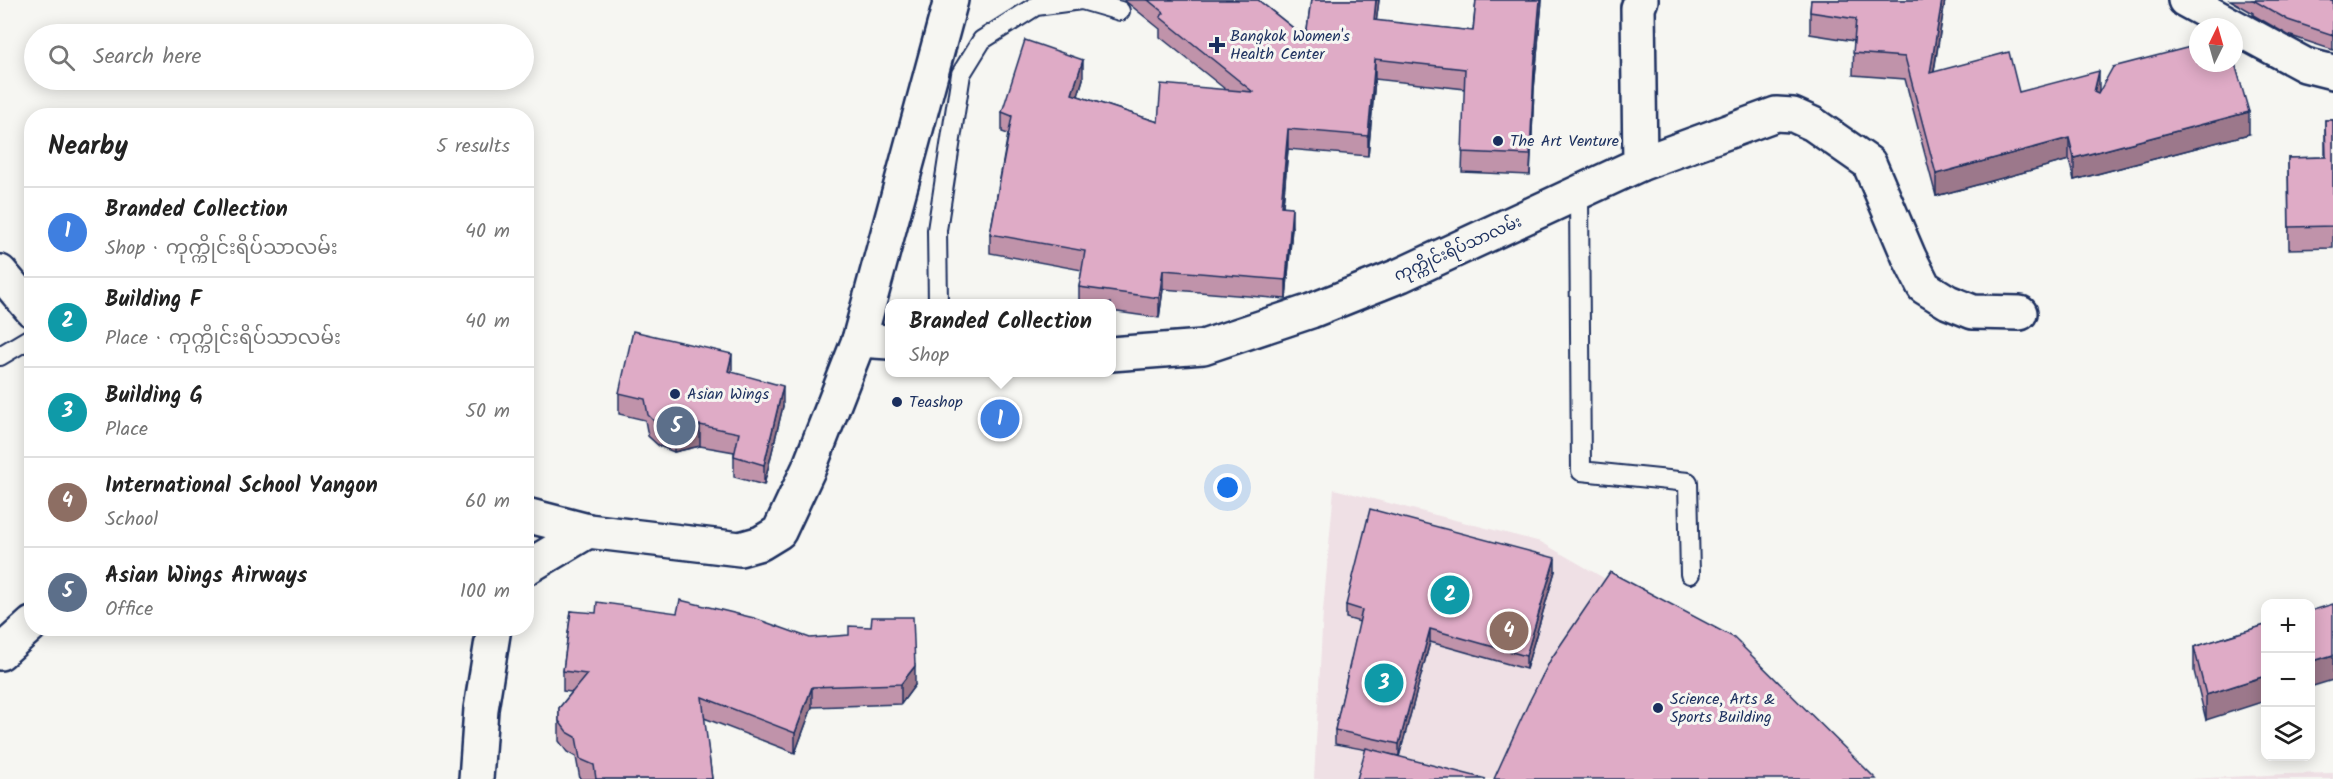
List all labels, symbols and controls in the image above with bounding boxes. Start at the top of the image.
north arrow [2189,18,2243,72]
search box [24,24,534,90]
place label: Bangkok Women's Health Center [1230,24,1350,67]
marker: Bangkok Women's Health Center [1208,36,1226,54]
text: Search here [93,40,201,75]
icon: search [45,41,78,74]
text: Nearby [48,126,128,168]
place label: The Art Venture [1510,129,1619,154]
text: 5 results [436,131,510,163]
marker: The Art Venture [1491,134,1505,148]
text: Branded Collection [105,193,288,228]
street label: ကုက္ကိုင်းရိပ်သာလမ်း [1390,210,1526,289]
text: 1 [64,216,71,248]
text: 40 m [465,216,510,248]
text: Shop · ကုက္ကိုင်းရိပ်သာလမ်း [105,233,338,265]
text: Building F [105,283,202,318]
popup [885,299,1116,377]
text: Branded Collection [909,305,1092,340]
text: 2 [62,306,73,338]
text: 40 m [465,306,510,338]
text: Place · ကုက္ကိုင်းရိပ်သာလမ်း [105,323,341,355]
text: Shop [909,340,949,372]
text: Building G [105,379,203,414]
place label: Asian Wings [687,382,769,407]
marker: Asian Wings [668,387,682,401]
place label: Teashop [909,390,963,415]
marker: Teashop [890,395,904,409]
text: 3 [62,396,73,428]
text: 50 m [465,396,510,428]
pin: 1 [980,396,1020,442]
pin: 5 [656,404,696,448]
text: Place [105,414,148,446]
text: International School Yangon [105,469,378,504]
your location [1213,473,1242,502]
text: 4 [62,486,73,518]
text: 60 m [465,486,510,518]
text: School [105,504,158,536]
text: Asian Wings Airways [105,559,307,594]
pin: 2 [1430,572,1470,618]
text: 5 [62,576,73,608]
text: 100 m [460,576,510,608]
text: Office [105,594,153,626]
map controls [2261,599,2315,761]
button: + [2261,599,2315,653]
pin: 4 [1490,608,1528,654]
button: − [2261,653,2315,707]
pin: 3 [1364,660,1404,706]
place label: Science, Arts & Sports Building [1670,687,1775,730]
marker: Science, Arts & Sports Building [1651,701,1665,715]
button: layers [2261,707,2315,761]

